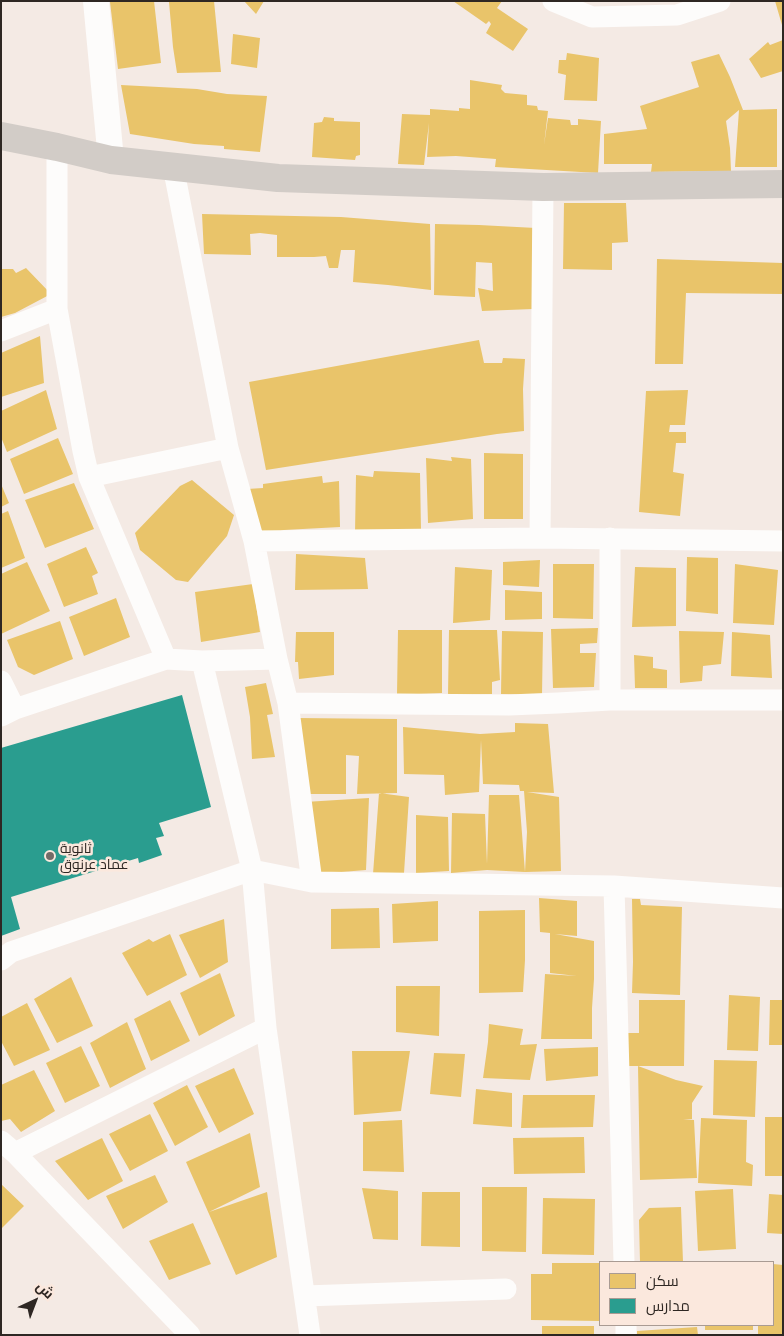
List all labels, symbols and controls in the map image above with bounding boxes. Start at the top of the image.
place label: ثانوية عماد عرنوق [60,840,129,872]
marker: ثانوية عماد عرنوق [44,850,56,862]
legend [599,1261,774,1326]
text: سكن [646,1271,679,1289]
north arrow [10,1276,60,1326]
text: ش [33,1277,58,1302]
text: مدارس [646,1296,690,1314]

